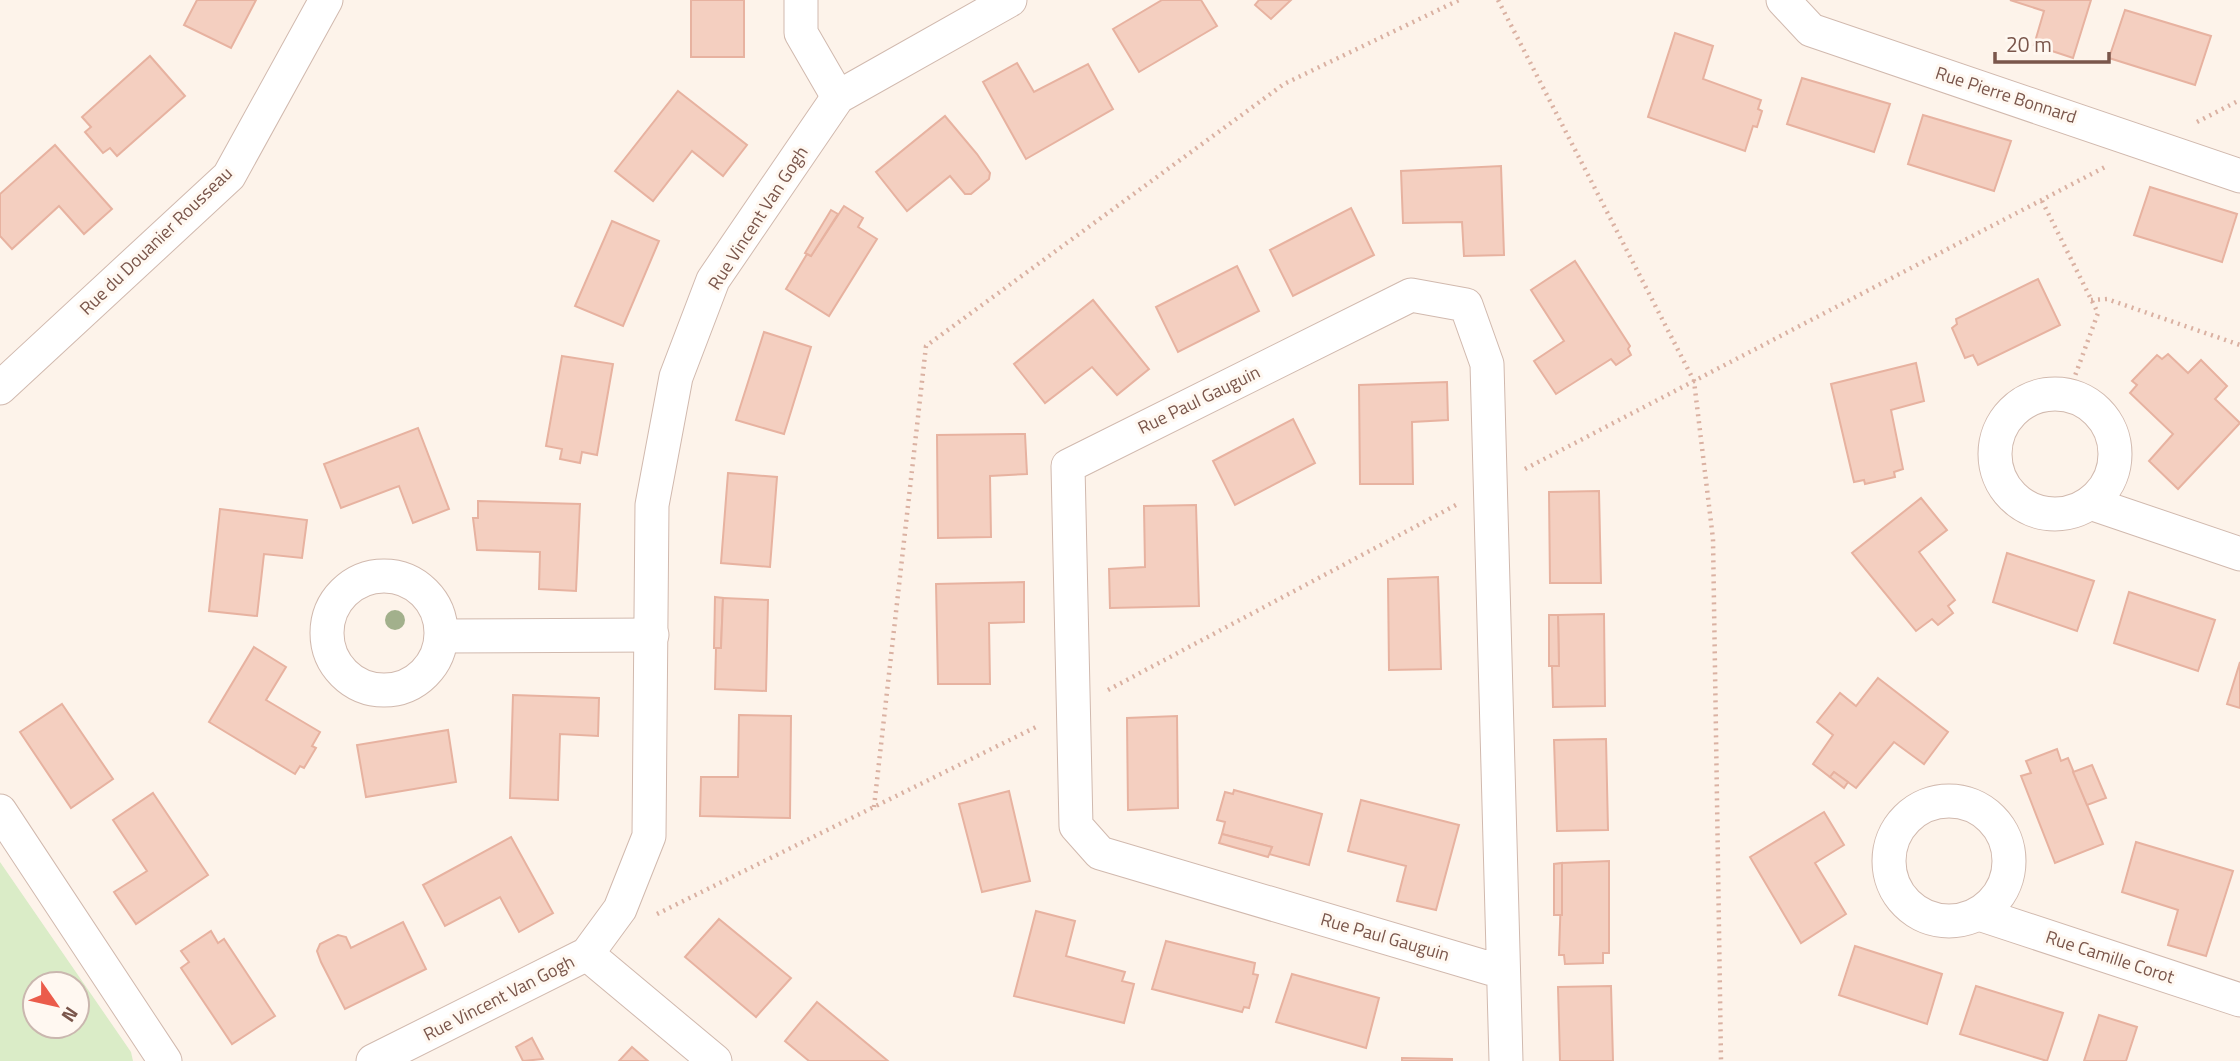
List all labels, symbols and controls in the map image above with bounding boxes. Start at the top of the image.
scale bar [1995,21,2109,65]
text: 20 m [2006,28,2052,60]
street label: Rue Pierre Bonnard [1932,59,2080,130]
street label: Rue Vincent Van Gogh [701,141,814,295]
street label: Rue du Douanier Rousseau [73,160,238,321]
street label: Rue Paul Gauguin [1133,358,1264,441]
street label: Rue Paul Gauguin [1317,905,1453,968]
street label: Rue Camille Corot [2042,923,2179,990]
street label: Rue Vincent Van Gogh [418,948,579,1047]
north arrow [21,970,91,1040]
text: N [55,1001,86,1028]

